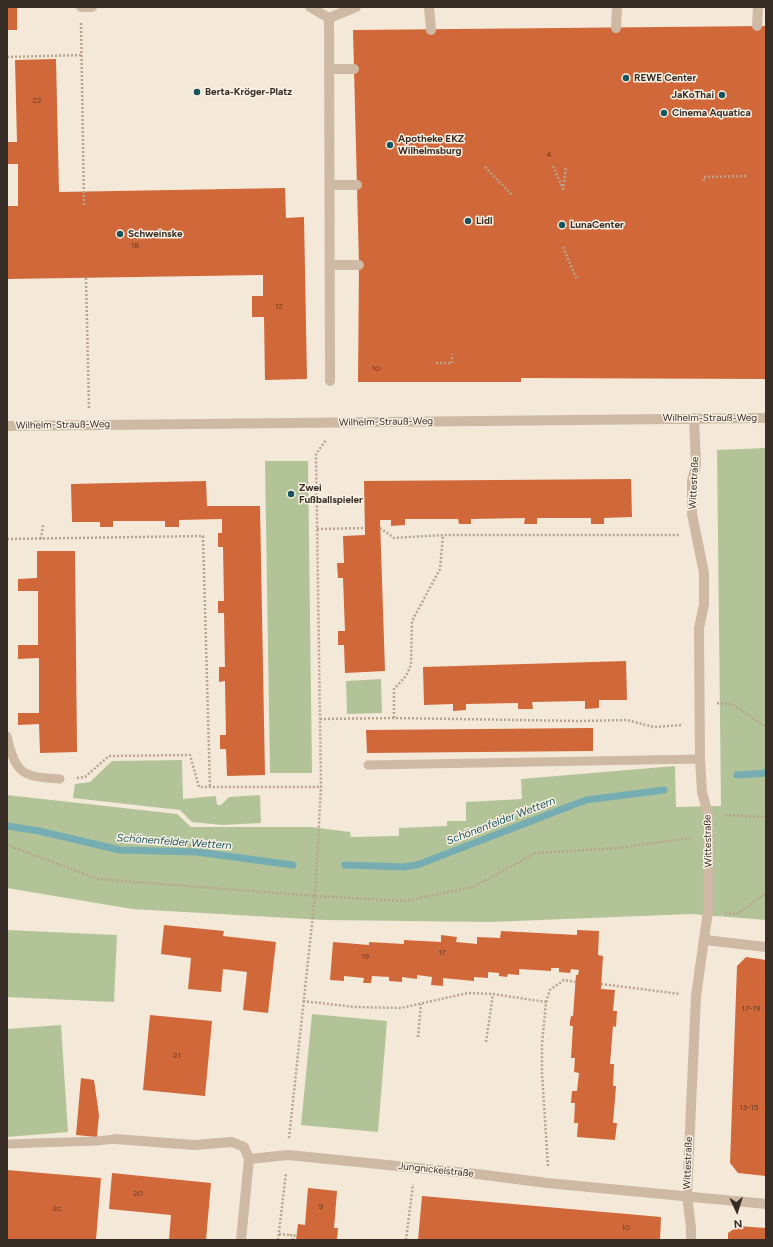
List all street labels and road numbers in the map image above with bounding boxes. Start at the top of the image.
street label: Wilhelm-Strauß-Weg [663,412,757,424]
street label: Wilhelm-Strauß-Weg [339,415,433,429]
street label: Wilhelm-Strauß-Weg [16,418,110,432]
street label: Wittestraße [687,456,701,510]
street label: Wittestraße [702,814,714,868]
street label: Wittestraße [681,1136,695,1190]
street label: Jungnickelstraße [398,1160,474,1180]

